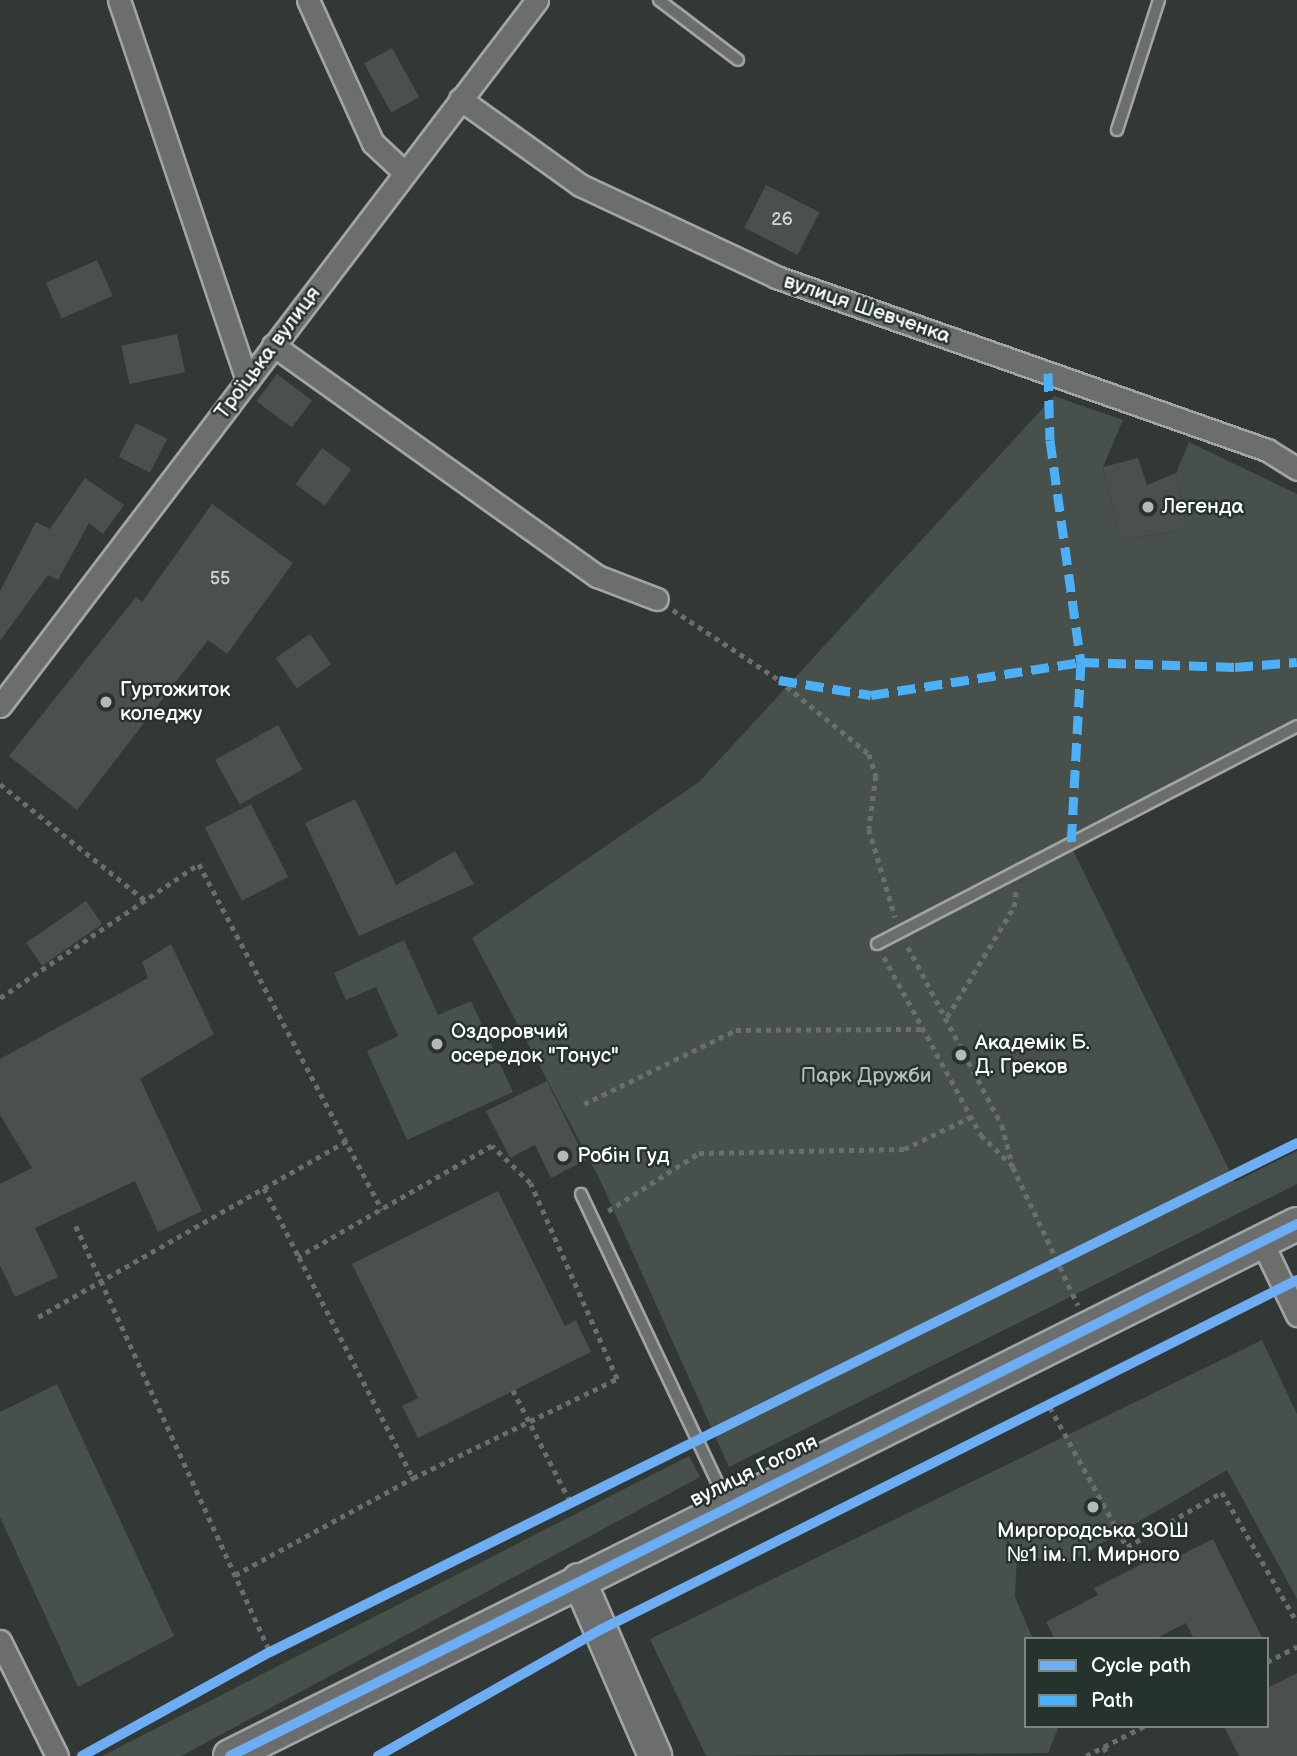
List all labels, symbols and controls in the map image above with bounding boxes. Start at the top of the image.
house number: 26 [771,209,793,231]
street label: вулиця Шевченка [780,269,954,349]
street label: Троїцька вулиця [210,282,326,424]
place label: Легенда [1162,494,1244,520]
marker: Легенда [1140,499,1156,515]
house number: 55 [210,568,230,590]
place label: Гуртожиток коледжу [120,677,230,727]
marker: Гуртожиток коледжу [98,694,114,710]
place label: Оздоровчий осередок "Тонус" [451,1019,619,1069]
place label: Академік Б. Д. Греков [975,1030,1090,1080]
marker: Оздоровчий осередок "Тонус" [429,1036,445,1052]
marker: Академік Б. Д. Греков [953,1047,969,1063]
park label: Парк Дружби [800,1063,932,1089]
place label: Робін Гуд [577,1143,670,1169]
marker: Робін Гуд [555,1148,571,1164]
street label: вулиця Гоголя [686,1429,822,1513]
marker: Миргородська ЗОШ №1 ім. П. Мирного [1085,1499,1101,1515]
place label: Миргородська ЗОШ №1 ім. П. Мирного [997,1518,1189,1568]
legend [1024,1637,1269,1728]
text: Cycle path [1091,1653,1191,1678]
text: Path [1091,1688,1133,1713]

